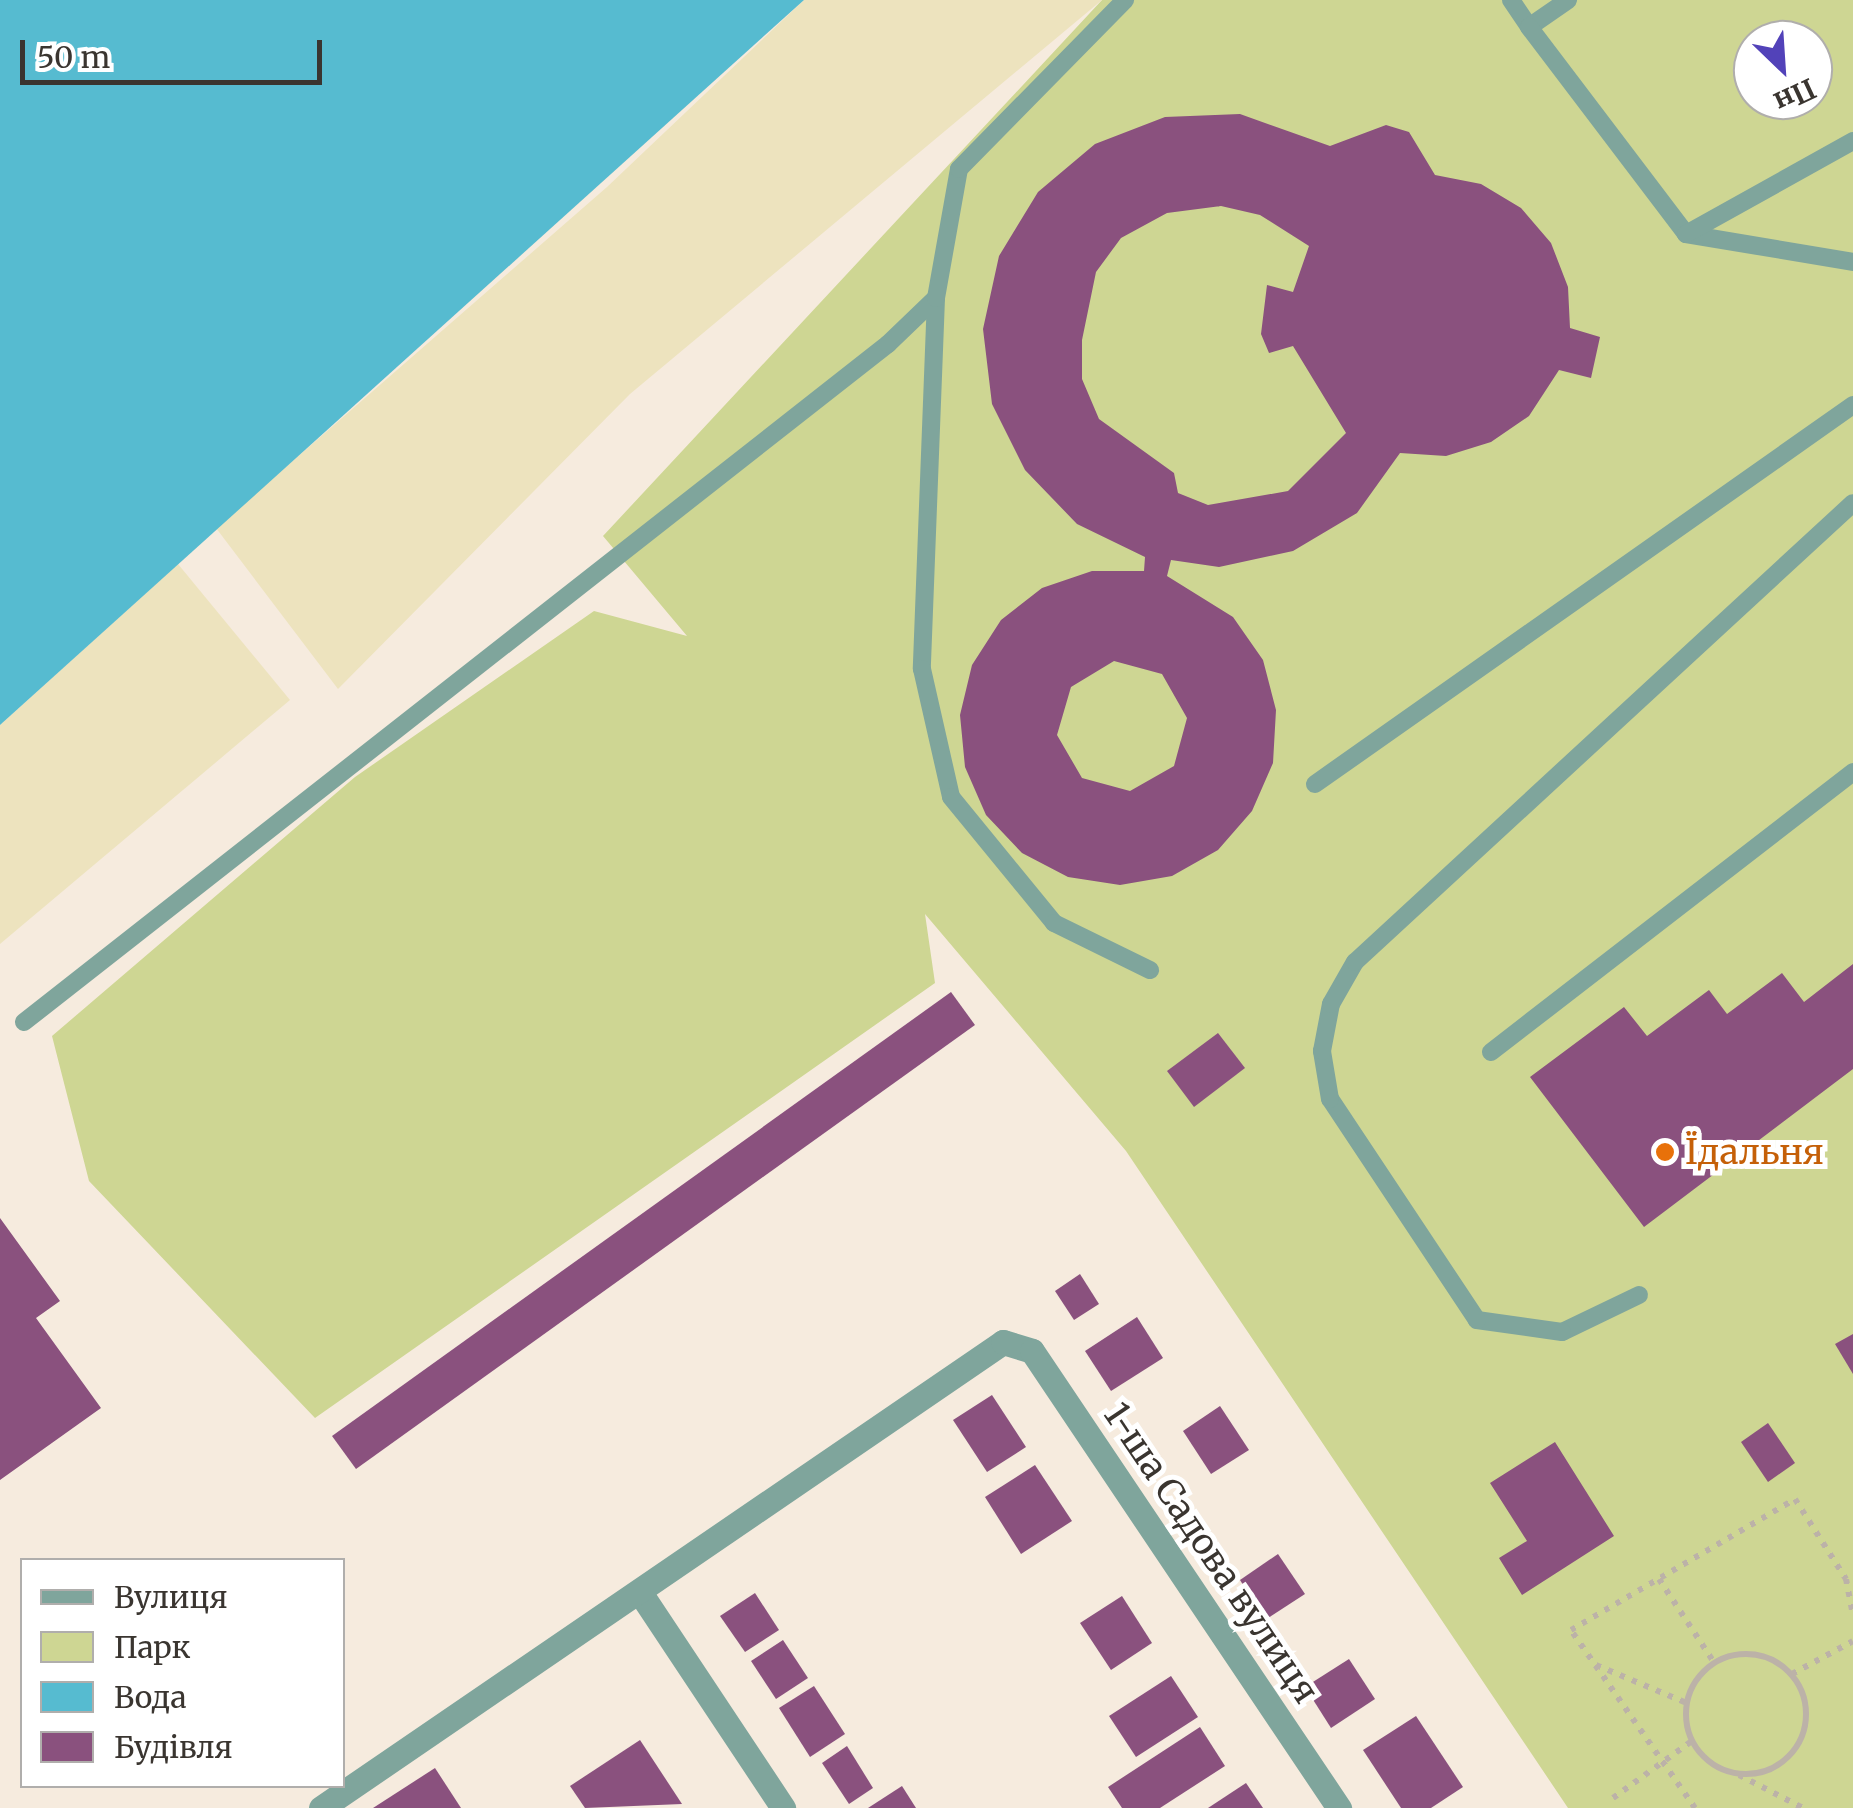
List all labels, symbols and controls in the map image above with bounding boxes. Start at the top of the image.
scale bar [25,20,328,82]
north arrow [1733,20,1833,120]
text: 50 m [37,38,110,76]
text: Пн [1768,70,1822,121]
place label: Їдальня [1685,1131,1824,1173]
marker: Їдальня [1654,1141,1676,1163]
street label: 1-ша Садова вулиця [1095,1395,1327,1711]
legend [20,1558,345,1788]
text: Вулиця [114,1578,228,1616]
text: Парк [114,1628,190,1666]
text: Вода [114,1678,187,1716]
text: Будівля [114,1728,233,1766]

